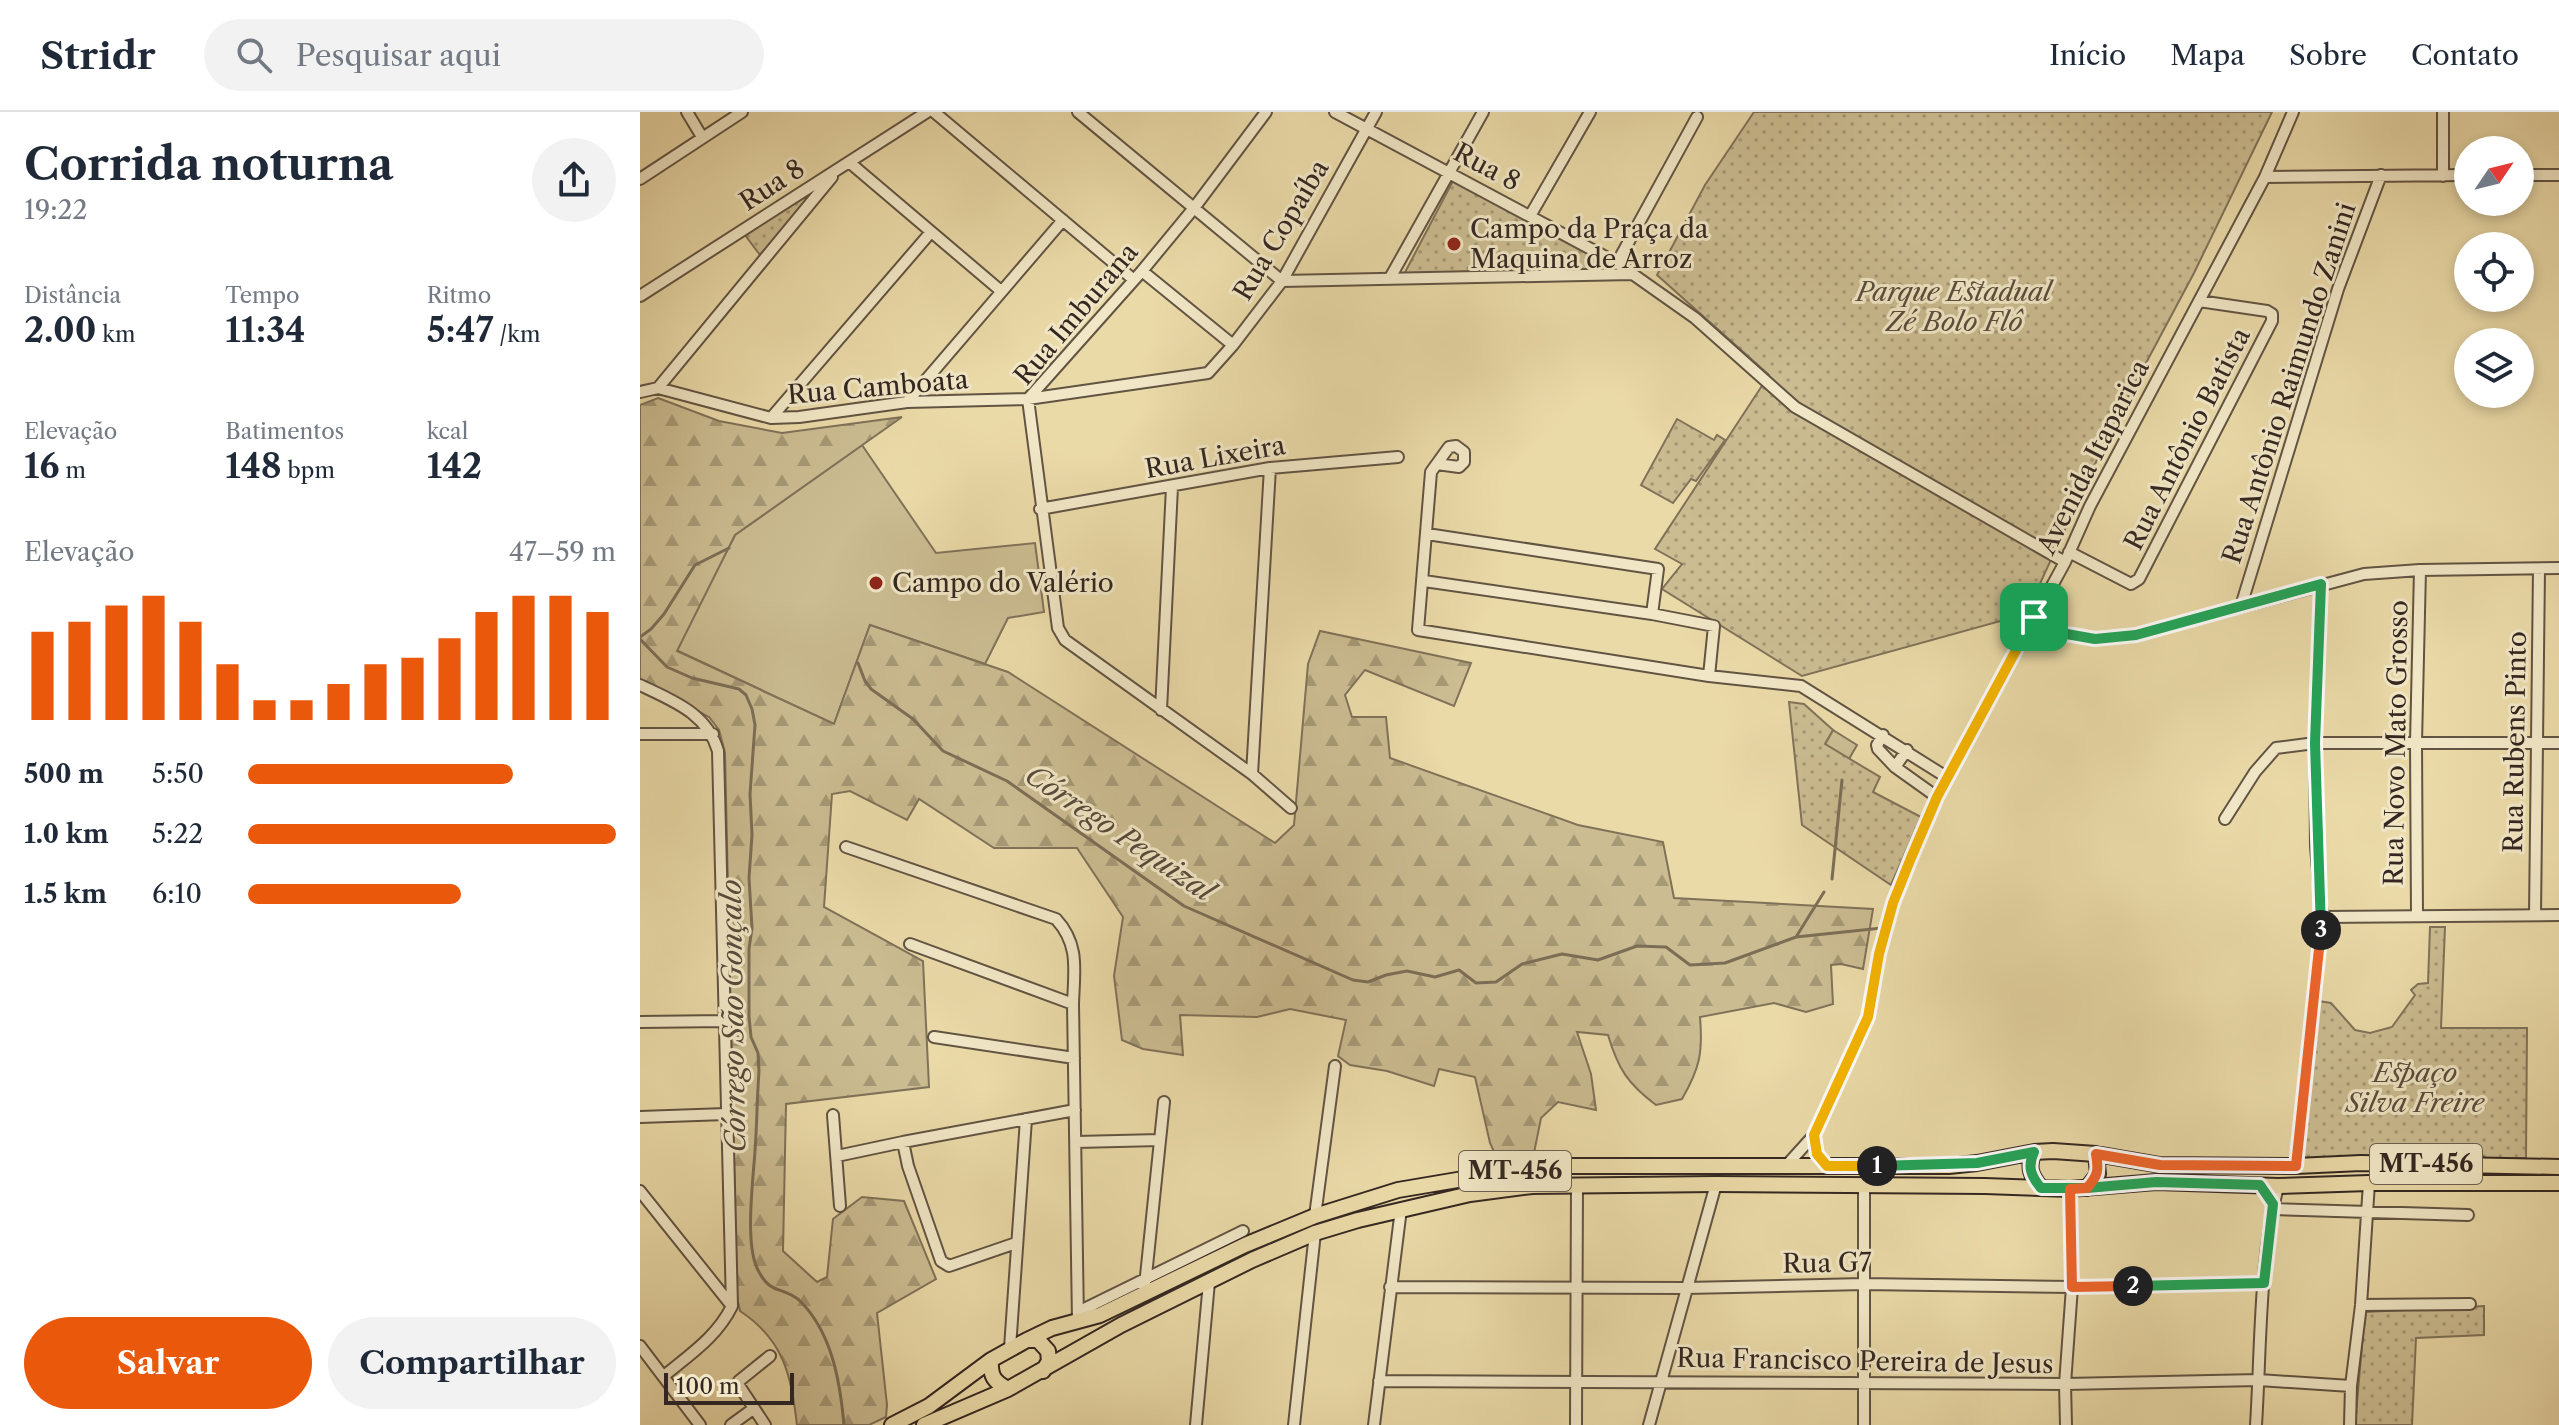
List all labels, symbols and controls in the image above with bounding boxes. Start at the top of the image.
search box [204,19,764,91]
text: Stridr [40,32,156,79]
icon: search [232,33,276,77]
text: Pesquisar aqui [296,37,501,74]
text: Início [2049,38,2126,72]
text: Mapa [2170,38,2245,72]
text: Sobre [2289,38,2367,72]
text: Contato [2411,38,2519,72]
street label: Rua 8 [1448,136,1526,198]
north arrow [2454,136,2534,216]
map controls [2454,136,2534,408]
text: Corrida noturna [24,137,394,191]
button: share [532,138,616,222]
street label: Rua 8 [734,152,810,218]
street label: Rua Copaíba [1226,154,1336,306]
text: 19:22 [24,194,87,226]
street label: Rua Antônio Raimundo Zanini [2215,198,2363,567]
place label: Campo da Praça da Maquina de Arroz [1470,213,1709,275]
button: locate [2454,232,2534,312]
marker: Campo da Praça da Maquina de Arroz [1445,235,1463,253]
street label: Rua Imburana [1007,236,1145,392]
park label: Parque Estadual Zé Bolo Flô [1854,276,2054,338]
text: Distância [24,282,121,309]
text: Tempo [225,282,300,309]
text: Ritmo [427,282,491,309]
text: 2.00 [24,309,96,351]
text: 11:34 [225,309,305,351]
text: 5:47 [427,309,493,351]
text: km [96,321,135,348]
text: /km [493,321,540,348]
street label: Rua Antônio Batista [2117,322,2257,555]
button: layers [2454,328,2534,408]
street label: Avenida Itaparica [2030,354,2156,561]
street label: Rua Camboata [786,363,970,411]
text: Elevação [24,418,117,445]
text: Batimentos [225,418,344,445]
text: kcal [427,418,468,445]
street label: Rua Lixeira [1142,429,1288,485]
text: 16 [24,445,60,487]
text: 148 [225,445,282,487]
text: 142 [427,445,482,487]
text: m [60,457,86,484]
text: bpm [282,457,335,484]
text: Elevação [24,536,134,568]
text: 47–59 m [509,536,616,568]
place label: Campo do Valério [892,567,1114,599]
marker: Campo do Valério [867,574,885,592]
pin [2000,583,2068,651]
icon: arrive [2012,595,2056,639]
street label: Rua Novo Mato Grosso [2378,600,2414,886]
street label: Rua Rubens Pinto [2497,631,2533,853]
water label: Córrego Pequizal [1019,757,1223,910]
text: 500 m [24,758,104,790]
text: 5:50 [152,758,204,790]
text: 1.0 km [24,818,109,850]
text: 5:22 [152,818,203,850]
text: 1.5 km [24,878,107,910]
text: 6:10 [152,878,202,910]
water label: Córrego São Gonçalo [714,879,752,1153]
pin: 3 [2301,910,2341,950]
text: 3 [2315,916,2327,943]
park label: Espaço Silva Freire [2344,1057,2486,1119]
road number: MT-456 [2370,1144,2482,1184]
pin: 1 [1857,1146,1897,1186]
road number: MT-456 [1459,1151,1571,1191]
text: 1 [1872,1152,1882,1179]
street label: Rua G7 [1782,1246,1872,1280]
pin: 2 [2113,1266,2153,1306]
text: 2 [2127,1272,2140,1299]
button: Salvar [24,1317,312,1409]
button: Compartilhar [328,1317,616,1409]
street label: Rua Francisco Pereira de Jesus [1676,1342,2054,1380]
scale bar [664,1369,794,1405]
text: 100 m [676,1373,739,1400]

